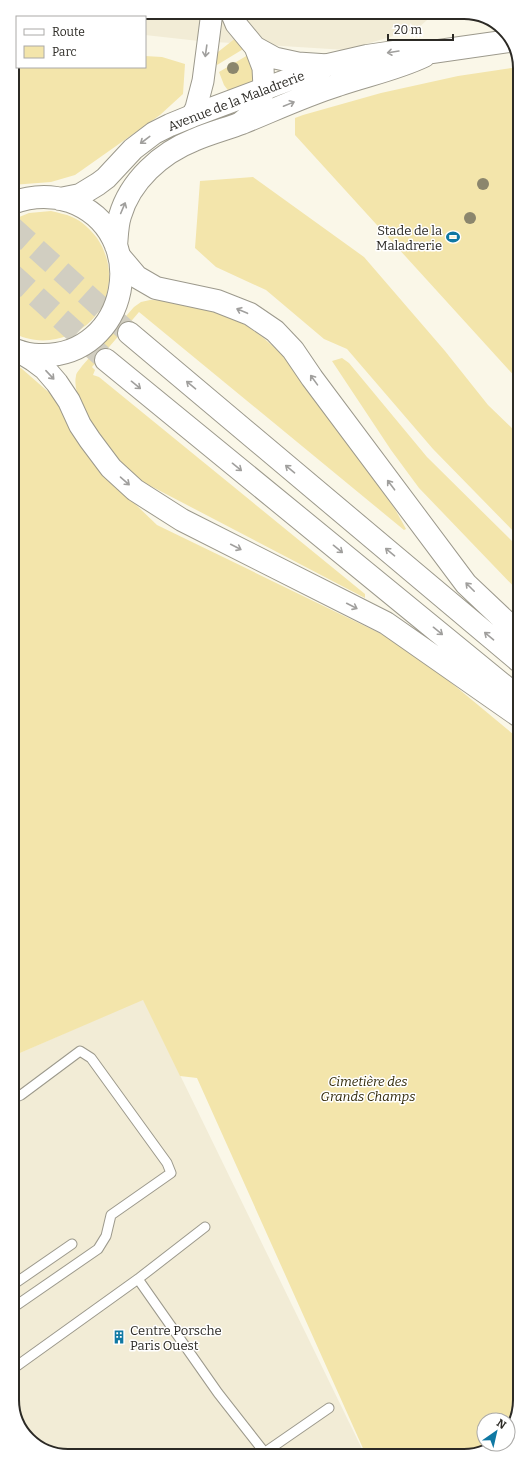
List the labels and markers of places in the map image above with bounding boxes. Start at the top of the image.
place label: Stade de la Maladrerie [376,223,442,253]
sports icon: Stade de la Maladrerie [445,229,461,245]
place label: Centre Porsche Paris Ouest [130,1323,222,1353]
building icon: Centre Porsche Paris Ouest [111,1329,127,1345]

